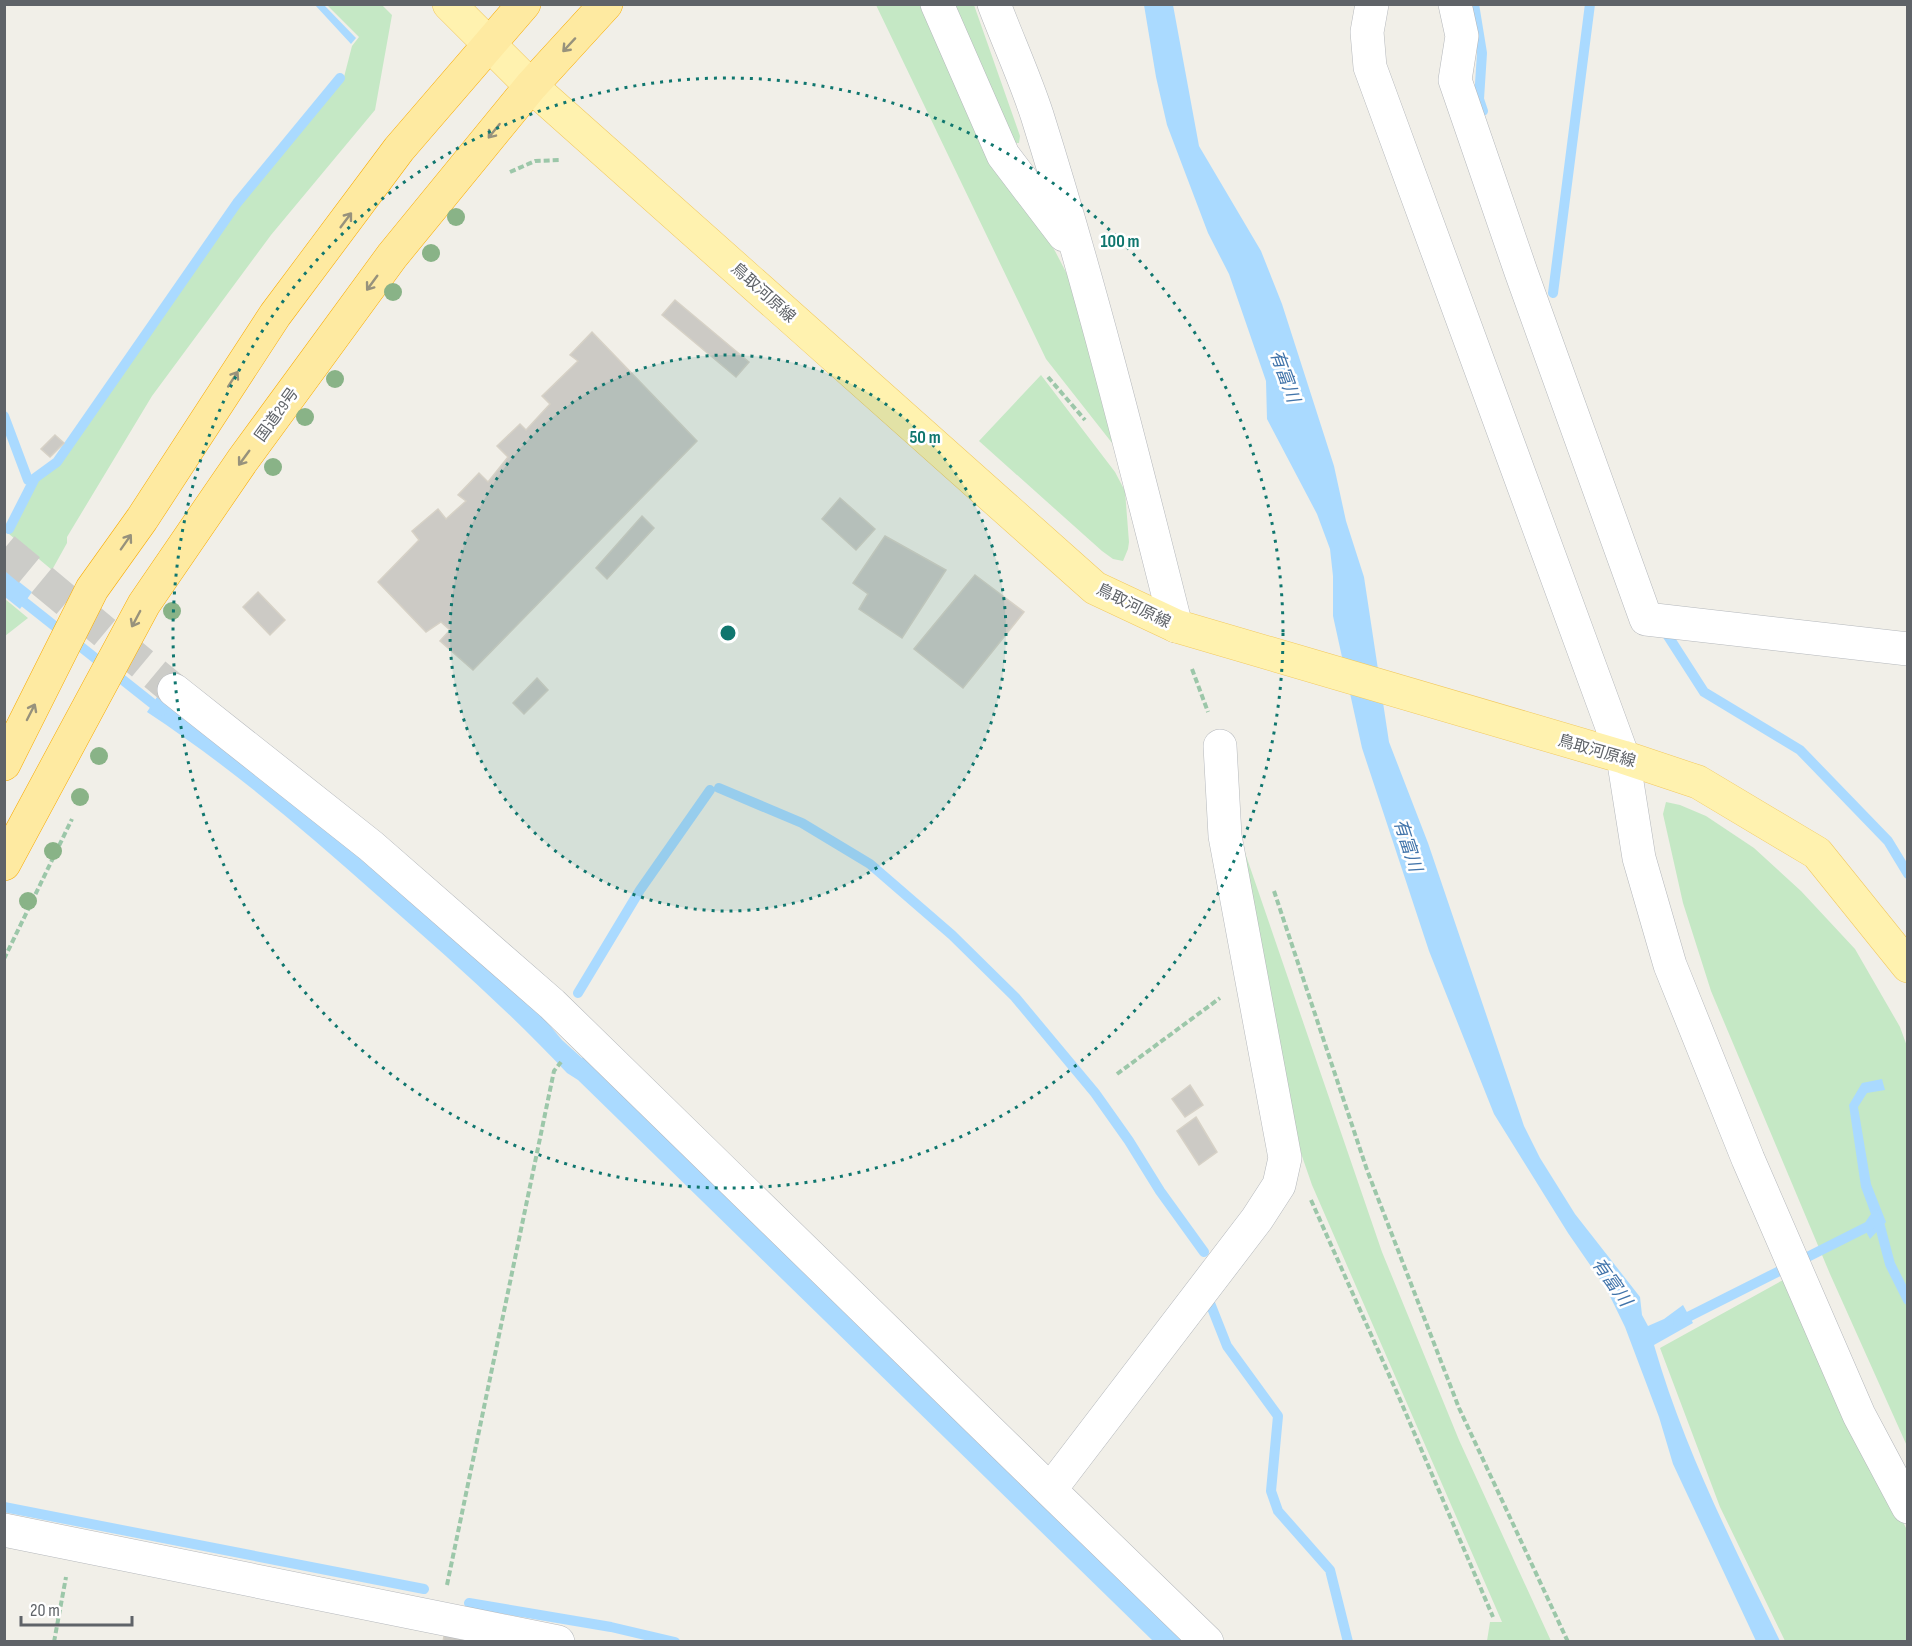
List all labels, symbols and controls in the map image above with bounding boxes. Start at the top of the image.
one-way arrow [562,37,576,52]
one-way arrow [487,123,501,138]
one-way arrow [339,212,352,228]
text: 100 m [1101,231,1140,252]
street label: 鳥取河原線 [727,259,799,327]
one-way arrow [366,275,378,291]
water label: 有富川 [1265,347,1304,407]
one-way arrow [227,371,239,388]
street label: 国道29号 [251,384,303,445]
text: 50 m [909,427,941,448]
one-way arrow [238,449,251,465]
one-way arrow [120,534,132,550]
street label: 鳥取河原線 [1093,580,1173,632]
one-way arrow [130,610,141,628]
centre of rings [718,623,738,643]
one-way arrow [25,703,37,721]
street label: 鳥取河原線 [1556,731,1638,772]
water label: 有富川 [1389,816,1426,876]
water label: 有富川 [1588,1254,1637,1312]
scale bar [21,1589,132,1627]
text: 20 m [30,1600,60,1621]

